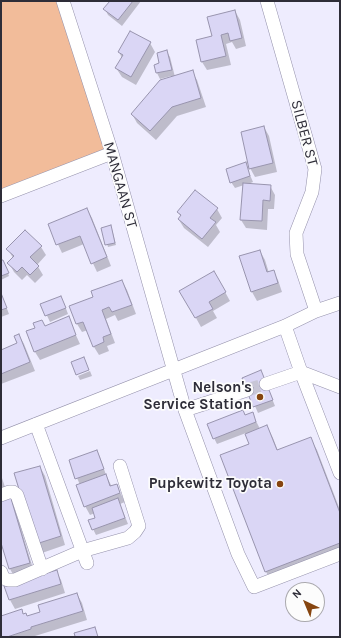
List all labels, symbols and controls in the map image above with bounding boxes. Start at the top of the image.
street label: SILBER ST [287,98,321,168]
street label: MANGAAN ST [99,140,141,230]
place label: Nelson's Service Station [143,379,252,414]
marker: Nelson's Service Station [255,392,265,402]
place label: Pupkewitz Toyota [149,475,272,493]
marker: Pupkewitz Toyota [275,479,285,489]
north arrow [285,582,325,622]
text: N [290,586,304,601]

